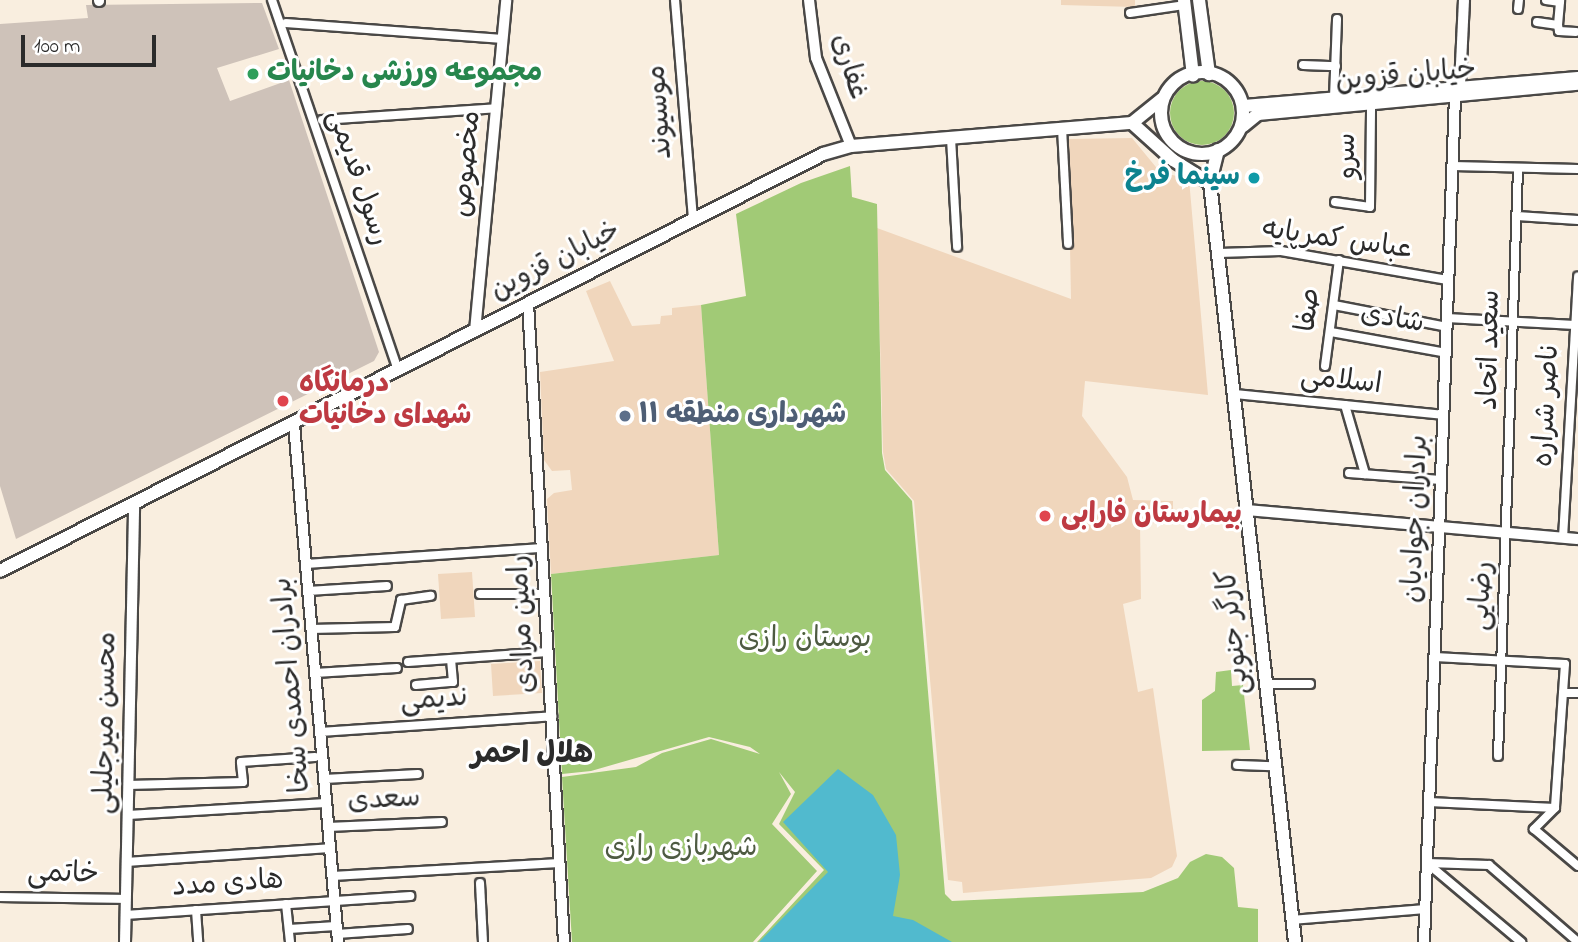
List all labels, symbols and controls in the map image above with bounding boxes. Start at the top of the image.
scale bar [24,21,159,65]
street label: غفاری [822,30,874,104]
text: 100 m [34,32,80,62]
street label: خیابان قزوین [1334,54,1478,100]
place label: مجموعه ورزشی دخانیات [267,57,542,91]
street label: موسیوند [641,64,681,160]
marker: مجموعه ورزشی دخانیات [245,66,261,82]
street label: رسول قدیمی [318,106,396,250]
street label: مخصوص [447,109,489,219]
street label: سرو [1331,133,1365,179]
place label: سینما فرخ [1125,161,1240,195]
marker: سینما فرخ [1246,170,1262,186]
street label: عباس کمرپایه [1260,214,1414,268]
street label: خیابان قزوین [486,215,626,309]
street label: صفا [1291,286,1329,334]
street label: سعید اتحاد [1473,289,1509,411]
street label: شادی [1358,298,1426,342]
street label: ناصر شراره [1528,342,1568,468]
street label: اسلامی [1299,361,1383,403]
place label: درمانگاه شهدای دخانیات [299,368,471,434]
marker: درمانگاه شهدای دخانیات [273,391,293,411]
place label: شهرداری منطقه ۱۱ [639,399,846,433]
marker: شهرداری منطقه ۱۱ [617,408,633,424]
street label: برادران جوادیان [1397,434,1437,604]
place label: بیمارستان فارابی [1061,499,1242,533]
marker: بیمارستان فارابی [1035,506,1055,526]
street label: رامین مرادی [504,554,544,694]
street label: رضایی [1464,560,1502,632]
street label: کارگر جنوبی [1212,568,1258,696]
street label: برادران احمدی سخا [267,576,319,794]
park label: بوستان رازی [739,623,871,657]
street label: محسن میرجلیلی [89,631,125,815]
street label: ندیمی [399,682,469,720]
district label: هلال احمر [471,737,593,773]
street label: سعدی [347,782,421,820]
park label: شهربازی رازی [605,832,757,866]
street label: خاتمی [27,858,99,892]
street label: هادی مدد [171,864,285,906]

